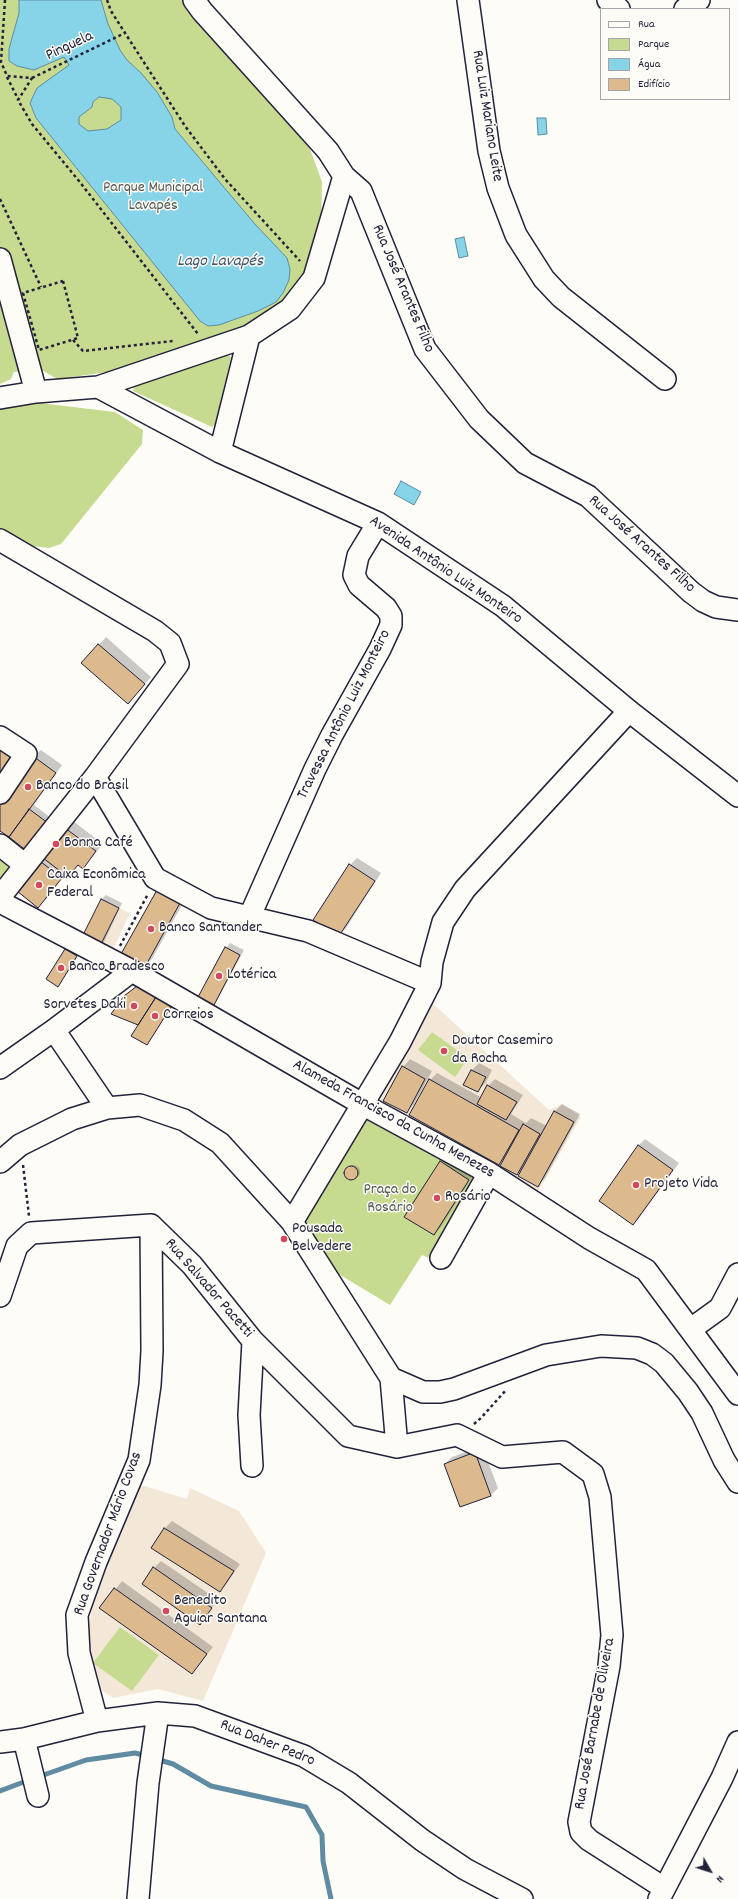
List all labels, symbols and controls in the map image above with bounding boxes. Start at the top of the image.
legend [600,8,730,100]
text: Rua [638,16,655,33]
street label: Pinguela [43,28,97,66]
text: Parque [638,36,669,53]
street label: Rua Luiz Mariano Leite [466,49,506,183]
text: Água [638,56,660,73]
text: Edifício [638,76,670,93]
park label: Parque Municipal Lavapés [103,179,203,217]
street label: Rua José Arantes Filho [366,222,438,356]
water label: Lago Lavapés [177,253,263,273]
street label: Rua José Arantes Filho [584,492,698,598]
street label: Avenida Antônio Luiz Monteiro [365,513,525,629]
street label: Travessa Antônio Luiz Monteiro [294,627,396,803]
place label: Banco do Brasil [36,777,128,797]
marker: Banco do Brasil [23,782,33,792]
place label: Bonna Café [64,834,133,854]
marker: Bonna Café [51,839,61,849]
place label: Caixa Econômica Federal [47,866,146,904]
marker: Caixa Econômica Federal [34,880,44,890]
place label: Banco Santander [159,919,262,939]
marker: Banco Santander [146,924,156,934]
place label: Banco Bradesco [69,958,165,978]
marker: Banco Bradesco [56,963,66,973]
place label: Lotérica [227,966,276,986]
marker: Lotérica [214,971,224,981]
place label: Sorvetes Daki [44,996,126,1016]
marker: Sorvetes Daki [129,1001,139,1011]
place label: Correios [163,1006,214,1026]
marker: Correios [150,1011,160,1021]
place label: Doutor Casemiro da Rocha [452,1032,553,1070]
marker: Doutor Casemiro da Rocha [439,1046,449,1056]
street label: Alameda Francisco da Cunha Menezes [289,1056,497,1184]
place label: Projeto Vida [644,1175,718,1195]
marker: Projeto Vida [631,1180,641,1190]
park label: Praça do Rosário [364,1181,416,1219]
place label: Rosário [445,1188,491,1208]
marker: Rosário [432,1193,442,1203]
place label: Pousada Belvedere [292,1220,352,1258]
marker: Pousada Belvedere [279,1234,289,1244]
street label: Rua Salvador Pacetti [160,1235,256,1343]
street label: Rua Governador Mário Covas [70,1450,148,1618]
place label: Benedito Aguiar Santana [174,1592,267,1630]
marker: Benedito Aguiar Santana [161,1606,171,1616]
street label: Rua José Barnabe de Oliveira [571,1637,621,1811]
street label: Rua Daher Pedro [217,1716,317,1772]
north arrow [690,1851,730,1891]
text: N [711,1871,727,1886]

